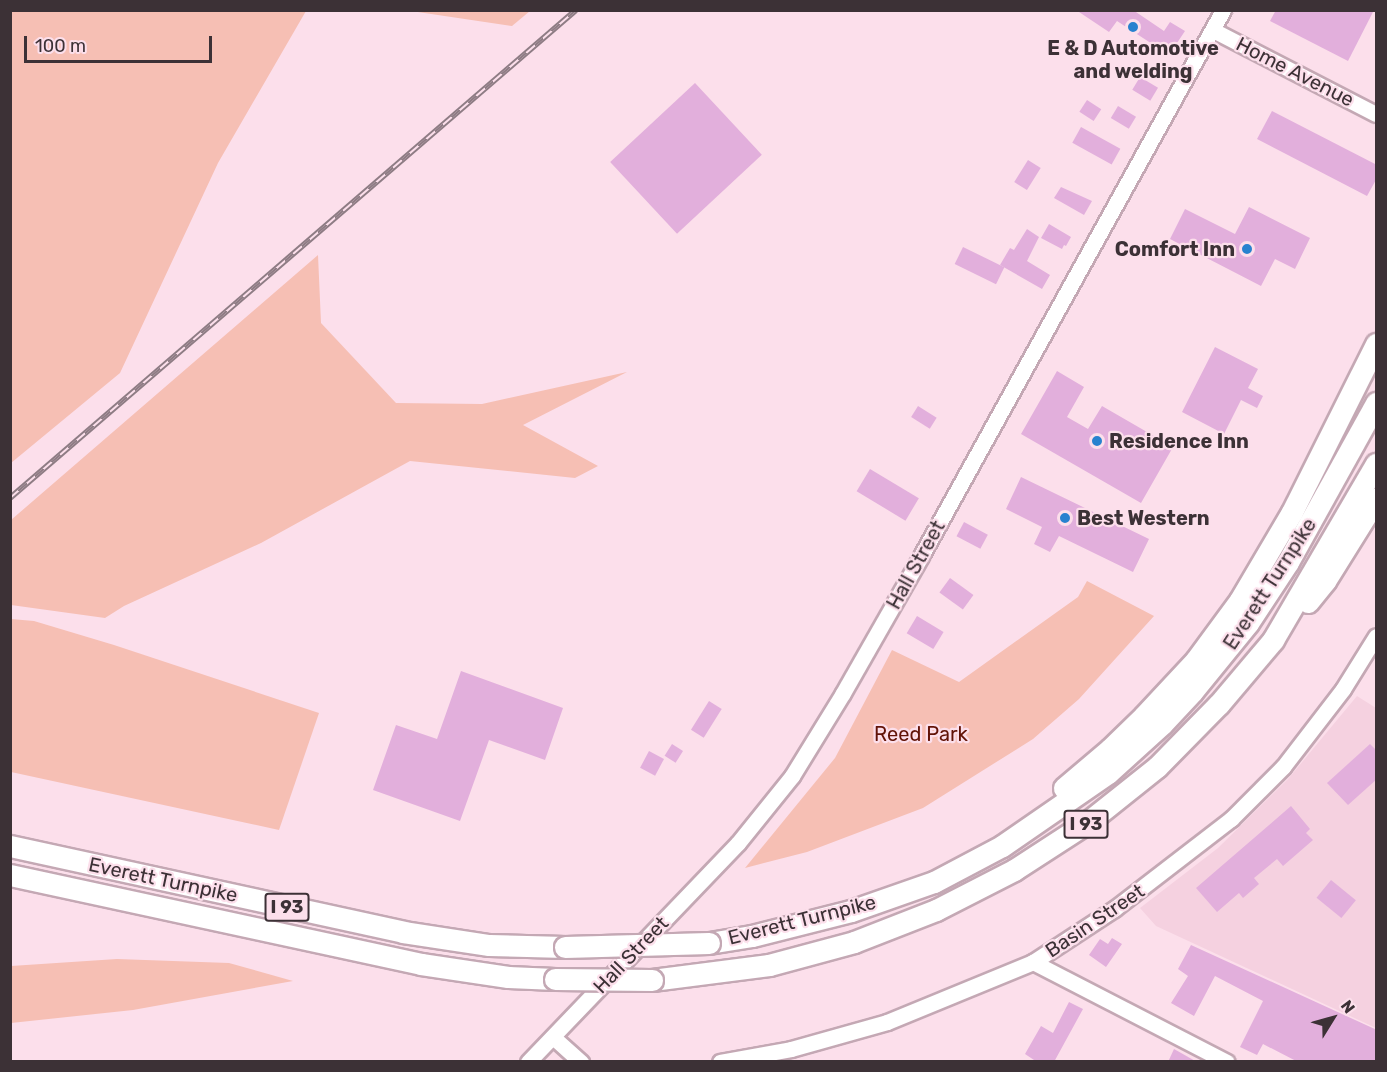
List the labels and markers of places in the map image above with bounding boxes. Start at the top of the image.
marker: E & D Automotive and welding [1126,20,1140,34]
place label: E & D Automotive and welding [1047,36,1219,83]
place label: Comfort Inn [1115,237,1235,261]
marker: Comfort Inn [1240,242,1254,256]
place label: Residence Inn [1109,429,1249,453]
marker: Residence Inn [1090,434,1104,448]
place label: Best Western [1077,506,1210,530]
marker: Best Western [1058,511,1072,525]

